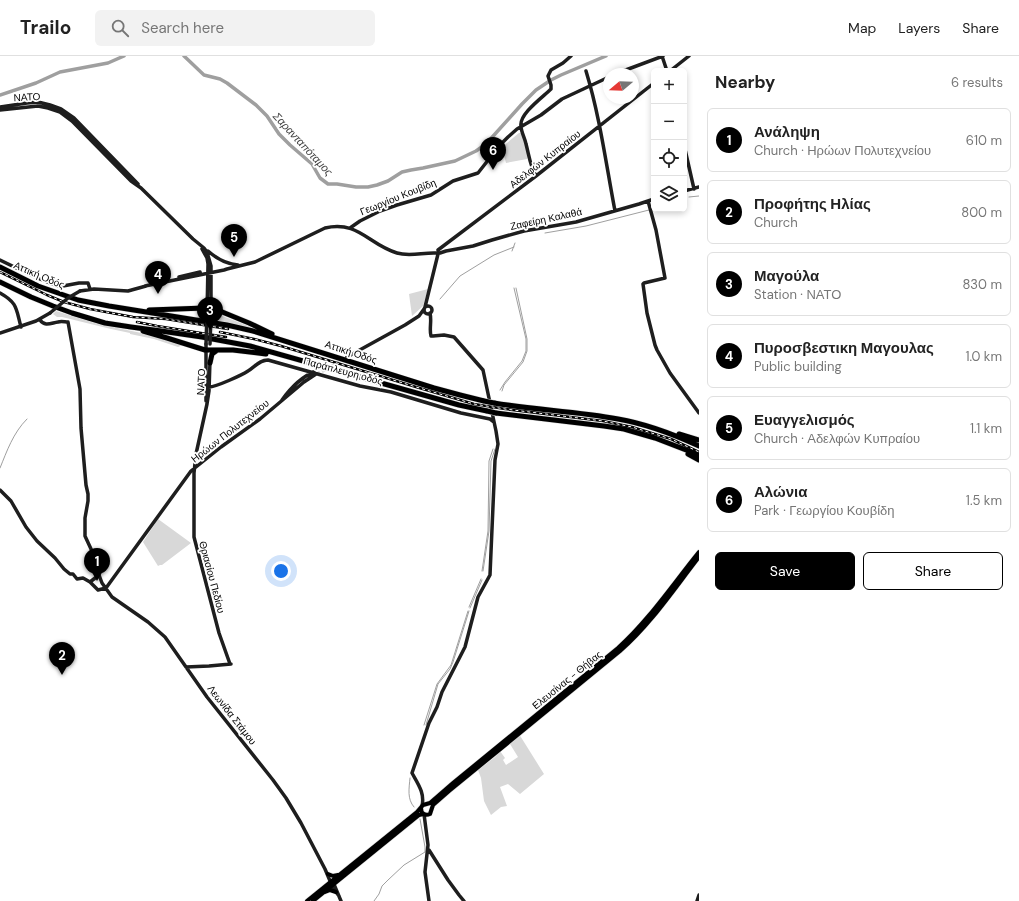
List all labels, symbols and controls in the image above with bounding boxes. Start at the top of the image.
search box [95,10,375,46]
text: Trailo [20,15,71,40]
icon: search [109,17,131,39]
text: Search here [141,18,224,38]
text: Map [848,19,876,37]
text: Layers [898,19,940,37]
text: Share [962,19,999,37]
north arrow [603,68,639,104]
map controls [651,68,687,212]
button: + [651,68,687,104]
text: Nearby [715,71,775,93]
text: 6 results [951,74,1003,91]
street label: ΝΑΤΟ [13,90,41,104]
button: − [651,104,687,140]
water label: Σαρανταπόταμος [269,109,336,179]
text: Ανάληψη [754,122,820,142]
street label: Αδελφών Κυπραίου [507,127,583,191]
text: 1 [727,132,731,149]
text: 610 m [966,132,1002,149]
pin: 6 [480,137,506,170]
button: locate [651,140,687,176]
text: Church · Ηρώων Πολυτεχνείου [754,142,931,159]
street label: Γεωργίου Κουβίδη [358,176,438,218]
button: layers [651,176,687,212]
text: Προφήτης Ηλίας [754,194,871,214]
text: 2 [725,204,733,221]
text: 800 m [961,204,1002,221]
street label: Ζαφείρη Καλαθά [509,205,583,233]
text: Church [754,214,798,231]
pin: 5 [221,224,247,257]
street label: Αττική Οδός [12,259,66,292]
pin: 4 [145,261,171,294]
text: Μαγούλα [754,266,819,286]
text: 3 [725,276,733,293]
text: 830 m [962,276,1002,293]
text: Station · ΝΑΤΟ [754,286,841,303]
pin: 3 [197,297,223,330]
street label: Αττική Οδός [323,338,379,367]
text: Πυροσβεστικη Μαγουλας [754,338,934,358]
text: 4 [725,348,733,365]
text: 1.0 km [965,348,1002,365]
street label: Παράπλευρη οδός [302,354,384,388]
text: Public building [754,358,842,375]
street label: ΝΑΤΟ [194,368,208,396]
street label: Ηρώων Πολυτεχνείου [188,397,272,465]
text: Ευαγγελισμός [754,410,855,430]
text: 5 [725,420,733,437]
text: 1.1 km [970,420,1002,437]
text: Church · Αδελφών Κυπραίου [754,430,920,447]
text: Αλώνια [754,482,807,502]
text: 6 [725,492,733,509]
text: 1.5 km [966,492,1002,509]
text: Park · Γεωργίου Κουβίδη [754,502,895,519]
street label: Θριασίου Πεδίου [196,540,228,614]
pin: 1 [84,548,110,581]
button: Save [715,552,855,590]
button: Share [863,552,1003,590]
your location [271,561,291,581]
pin: 2 [49,642,75,675]
street label: Ελευσίνας - Θήβας [529,648,605,712]
street label: Λεωνίδα Στάμου [205,683,259,747]

